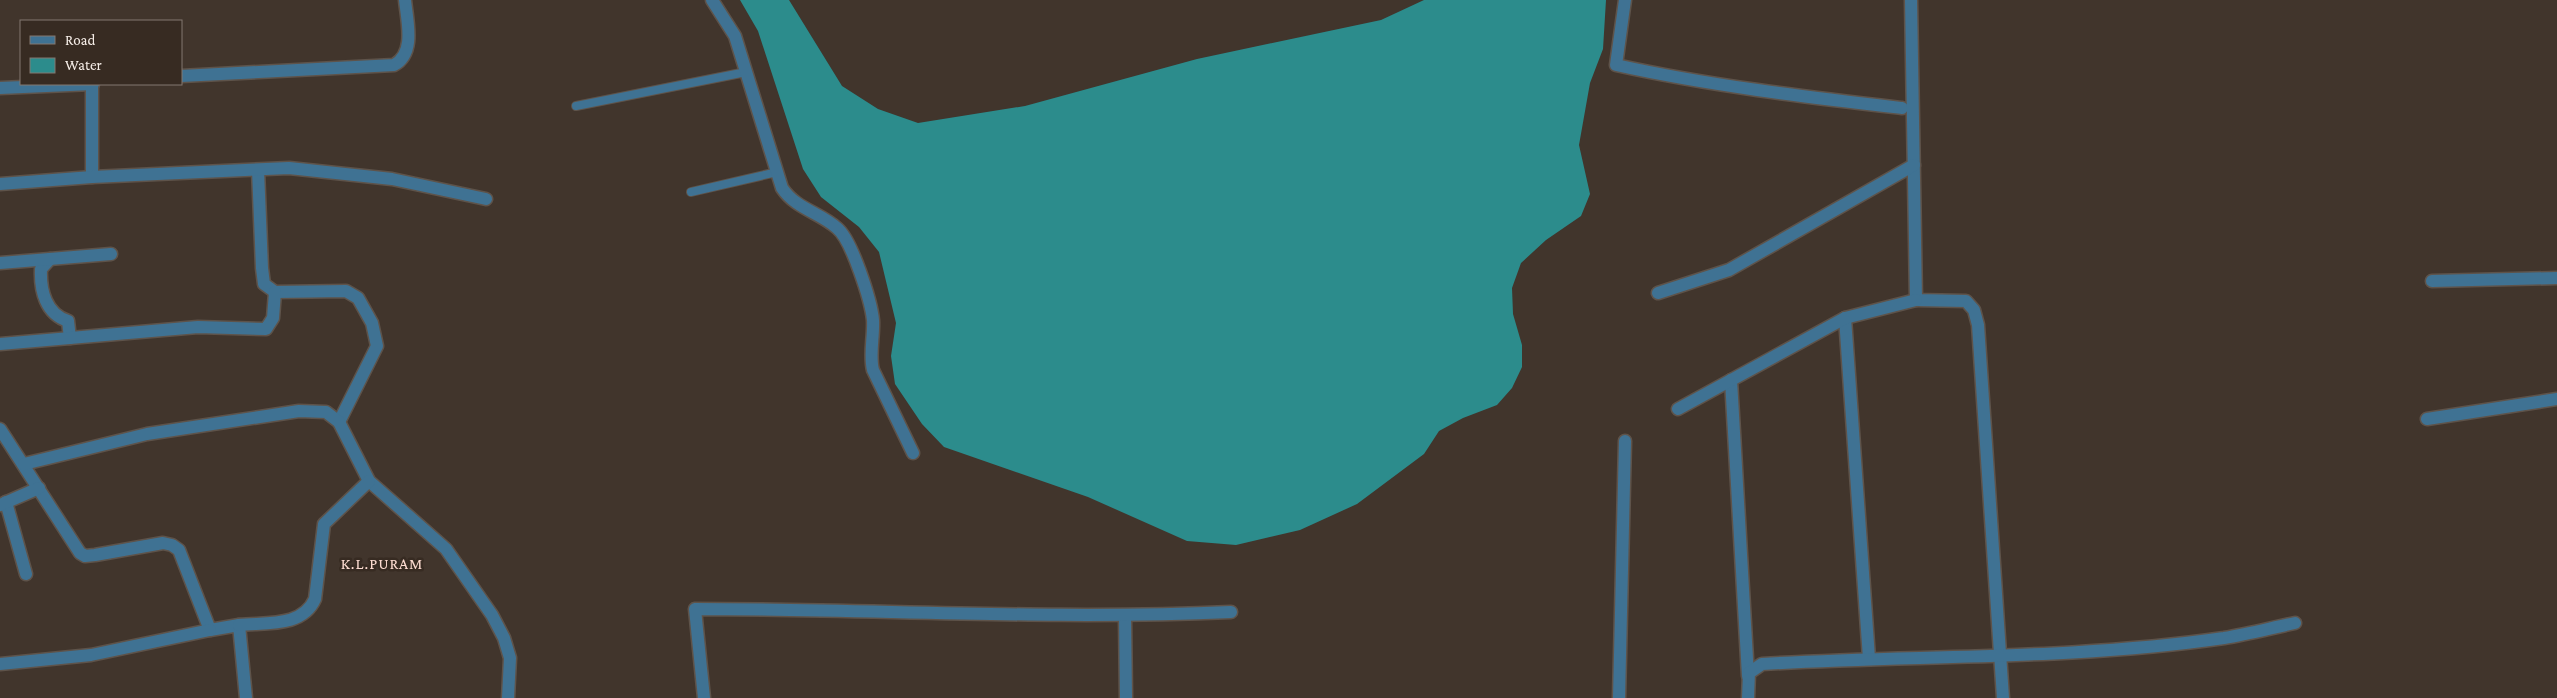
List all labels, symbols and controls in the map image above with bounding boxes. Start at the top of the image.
legend [20,20,182,85]
text: Road [65,32,96,48]
text: Water [65,57,102,73]
district label: K.L.PURAM [341,555,423,572]

